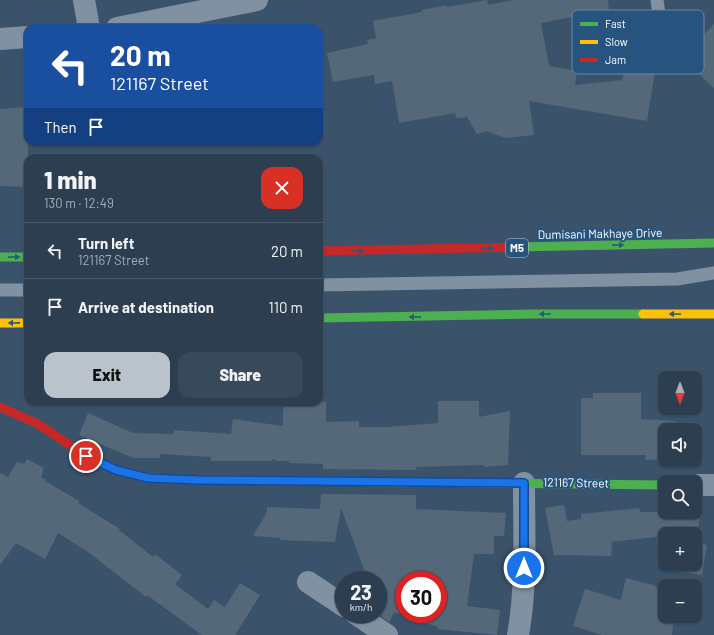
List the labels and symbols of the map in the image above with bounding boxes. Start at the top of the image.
legend [572,10,704,74]
text: Fast [605,17,626,30]
text: Slow [605,35,628,48]
text: Jam [605,53,626,66]
street label: Dumisani Makhaye Drive [538,225,662,241]
road number: M5 [506,239,528,257]
one-way arrow [612,242,625,248]
one-way arrow [482,245,495,251]
one-way arrow [352,248,365,254]
one-way arrow [8,254,21,260]
one-way arrow [538,311,551,317]
one-way arrow [668,311,681,317]
one-way arrow [409,313,421,320]
one-way arrow [7,320,20,326]
north arrow [658,371,702,415]
pin [69,439,103,473]
street label: 121167 Street [543,474,609,490]
position arrow [503,547,545,589]
speed limit sign: 30 [395,571,447,623]

